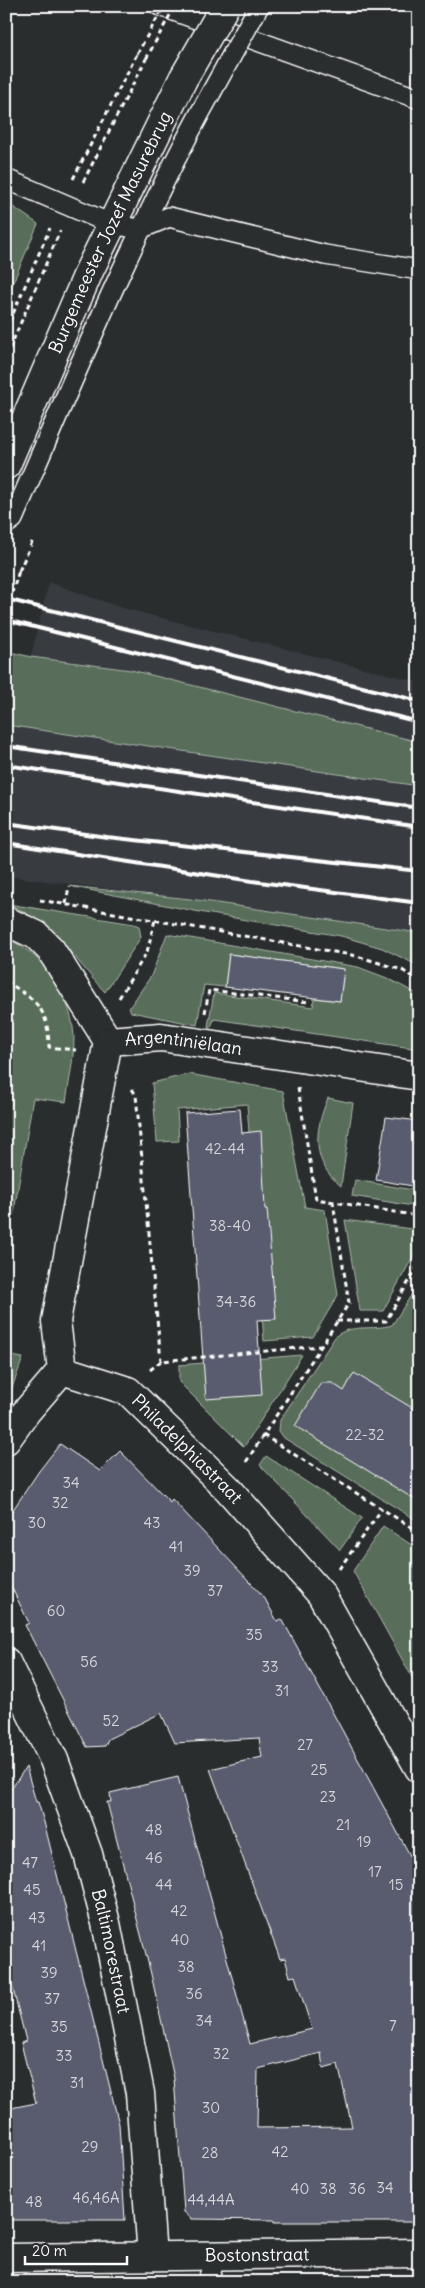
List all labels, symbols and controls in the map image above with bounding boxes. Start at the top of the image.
street label: Burgemeester Jozef Masurebrug [43,107,176,357]
street label: Argentiniëlaan [124,1025,244,1060]
house number: 42-44 [205,1139,245,1158]
house number: 38-40 [209,1216,251,1235]
house number: 34-36 [216,1292,256,1311]
street label: Philadelphiastraat [127,1389,248,1508]
house number: 22-32 [346,1425,384,1444]
house number: 34 [62,1473,80,1492]
house number: 32 [52,1493,68,1512]
house number: 30 [28,1513,46,1532]
house number: 43 [143,1513,161,1532]
house number: 41 [169,1537,183,1556]
house number: 39 [183,1561,201,1580]
house number: 37 [207,1581,223,1600]
house number: 60 [47,1601,65,1620]
house number: 35 [245,1625,263,1644]
house number: 56 [80,1652,98,1671]
house number: 33 [261,1657,279,1676]
house number: 31 [275,1681,289,1700]
house number: 52 [103,1711,119,1730]
house number: 27 [297,1735,313,1754]
house number: 25 [311,1760,327,1779]
house number: 23 [320,1787,336,1806]
house number: 21 [336,1815,350,1834]
house number: 48 [145,1820,163,1839]
house number: 19 [357,1832,371,1851]
house number: 46 [145,1848,163,1867]
house number: 47 [22,1853,38,1872]
house number: 17 [368,1862,382,1881]
house number: 44 [155,1875,173,1894]
house number: 15 [389,1875,403,1894]
house number: 45 [23,1880,41,1899]
street label: Baltimorestraat [87,1886,136,2015]
house number: 42 [171,1901,187,1920]
house number: 43 [28,1908,46,1927]
house number: 40 [171,1930,189,1949]
house number: 41 [32,1936,46,1955]
house number: 38 [177,1957,195,1976]
house number: 39 [40,1963,58,1982]
house number: 36 [185,1984,203,2003]
house number: 37 [44,1989,60,2008]
house number: 34 [195,2011,213,2030]
house number: 7 [389,2016,397,2035]
house number: 35 [50,2017,68,2036]
house number: 32 [213,2044,229,2063]
house number: 33 [55,2046,73,2065]
house number: 31 [70,2073,84,2092]
house number: 30 [202,2098,220,2117]
house number: 29 [82,2137,98,2156]
house number: 42 [272,2142,288,2161]
house number: 28 [202,2143,218,2162]
house number: 34 [376,2178,394,2197]
house number: 40 [291,2179,309,2198]
house number: 38 [319,2179,337,2198]
house number: 36 [348,2179,366,2198]
house number: 46,46A [72,2188,120,2207]
house number: 44,44A [187,2190,235,2209]
house number: 48 [25,2192,43,2211]
scale bar [25,2233,128,2265]
text: 20 m [32,2241,67,2260]
street label: Bostonstraat [204,2242,310,2267]

